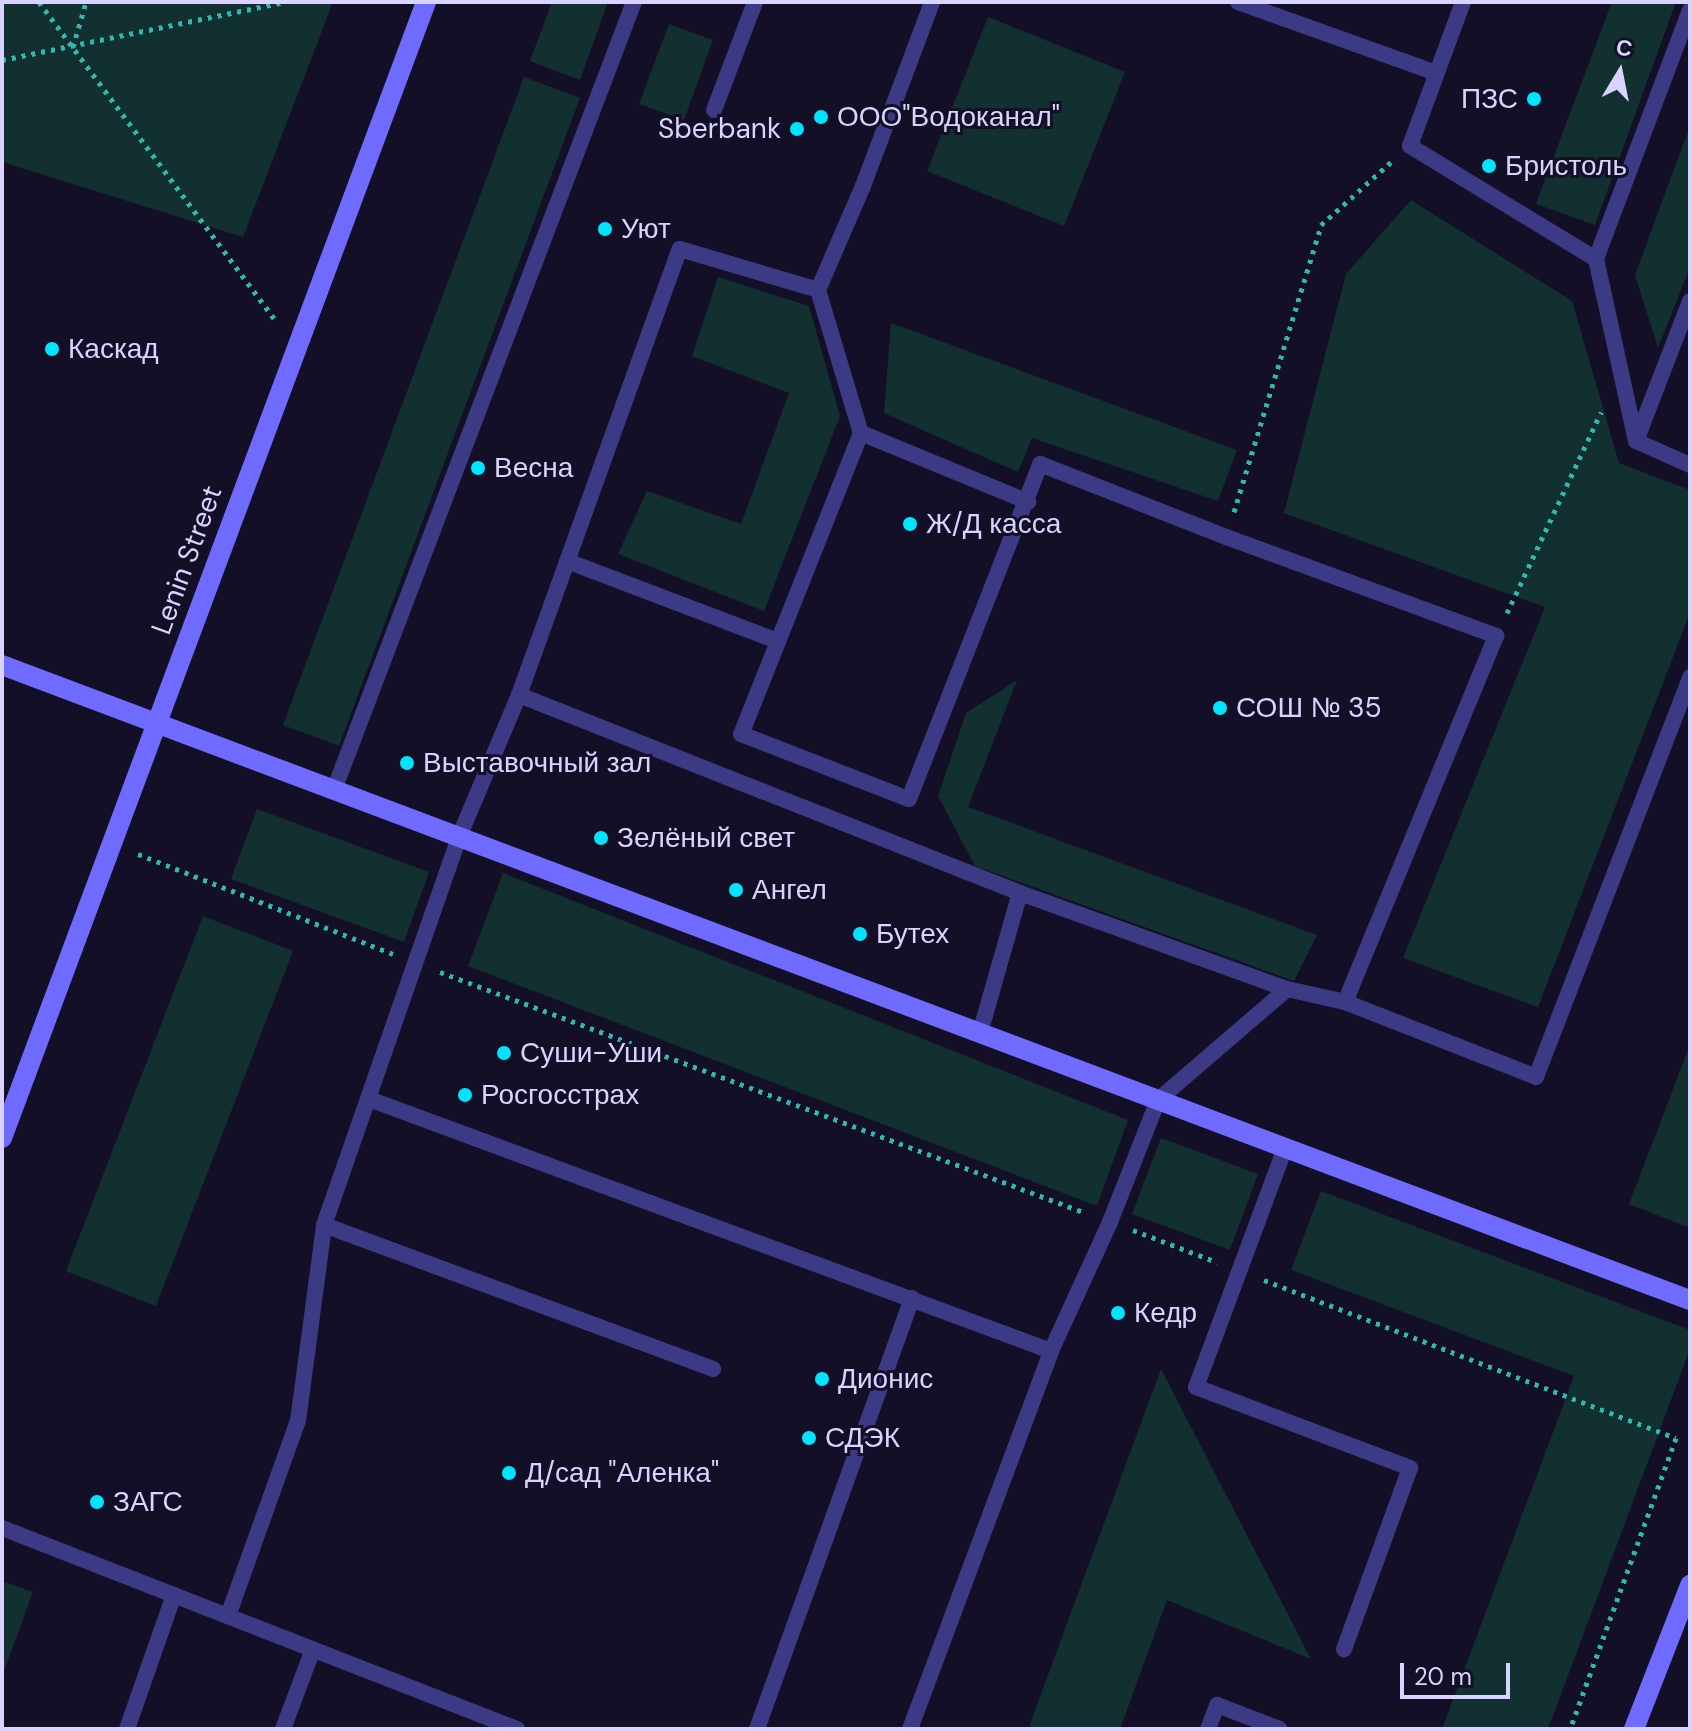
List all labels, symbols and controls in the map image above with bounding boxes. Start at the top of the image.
north arrow [1580,32,1660,112]
text: С [1614,32,1635,64]
place label: ПЗС [1461,82,1518,116]
marker: ПЗС [1525,90,1543,108]
place label: ООО"Водоканал" [837,100,1060,134]
marker: ООО"Водоканал" [812,108,830,126]
place label: Sberbank [658,112,781,146]
marker: Sberbank [788,120,806,138]
place label: Бристоль [1505,149,1627,183]
marker: Бристоль [1480,157,1498,175]
place label: Уют [621,212,671,246]
marker: Уют [596,220,614,238]
place label: Каскад [68,332,159,366]
marker: Каскад [43,340,61,358]
place label: Весна [494,451,573,485]
marker: Весна [469,459,487,477]
street label: Lenin Street [145,481,229,639]
place label: Ж/Д касса [926,507,1061,541]
marker: Ж/Д касса [901,515,919,533]
place label: СОШ № 35 [1236,691,1382,725]
marker: СОШ № 35 [1211,699,1229,717]
place label: Выставочный зал [423,746,651,780]
marker: Выставочный зал [398,754,416,772]
place label: Зелёный свет [617,821,795,855]
marker: Зелёный свет [592,829,610,847]
place label: Ангел [752,873,827,907]
marker: Ангел [727,881,745,899]
place label: Бутех [876,917,949,951]
marker: Бутех [851,925,869,943]
place label: Суши-Уши [520,1036,662,1070]
marker: Суши-Уши [495,1044,513,1062]
place label: Росгосстрах [481,1078,639,1112]
marker: Росгосстрах [456,1086,474,1104]
place label: Кедр [1134,1296,1197,1330]
marker: Кедр [1109,1304,1127,1322]
place label: Дионис [838,1362,933,1396]
marker: Дионис [813,1370,831,1388]
place label: СДЭК [825,1421,900,1455]
marker: СДЭК [800,1429,818,1447]
place label: Д/сад "Аленка" [525,1456,719,1490]
marker: Д/сад "Аленка" [500,1464,518,1482]
place label: ЗАГС [113,1485,183,1519]
marker: ЗАГС [88,1493,106,1511]
scale bar [1404,1647,1514,1697]
text: 20 m [1414,1661,1472,1692]

